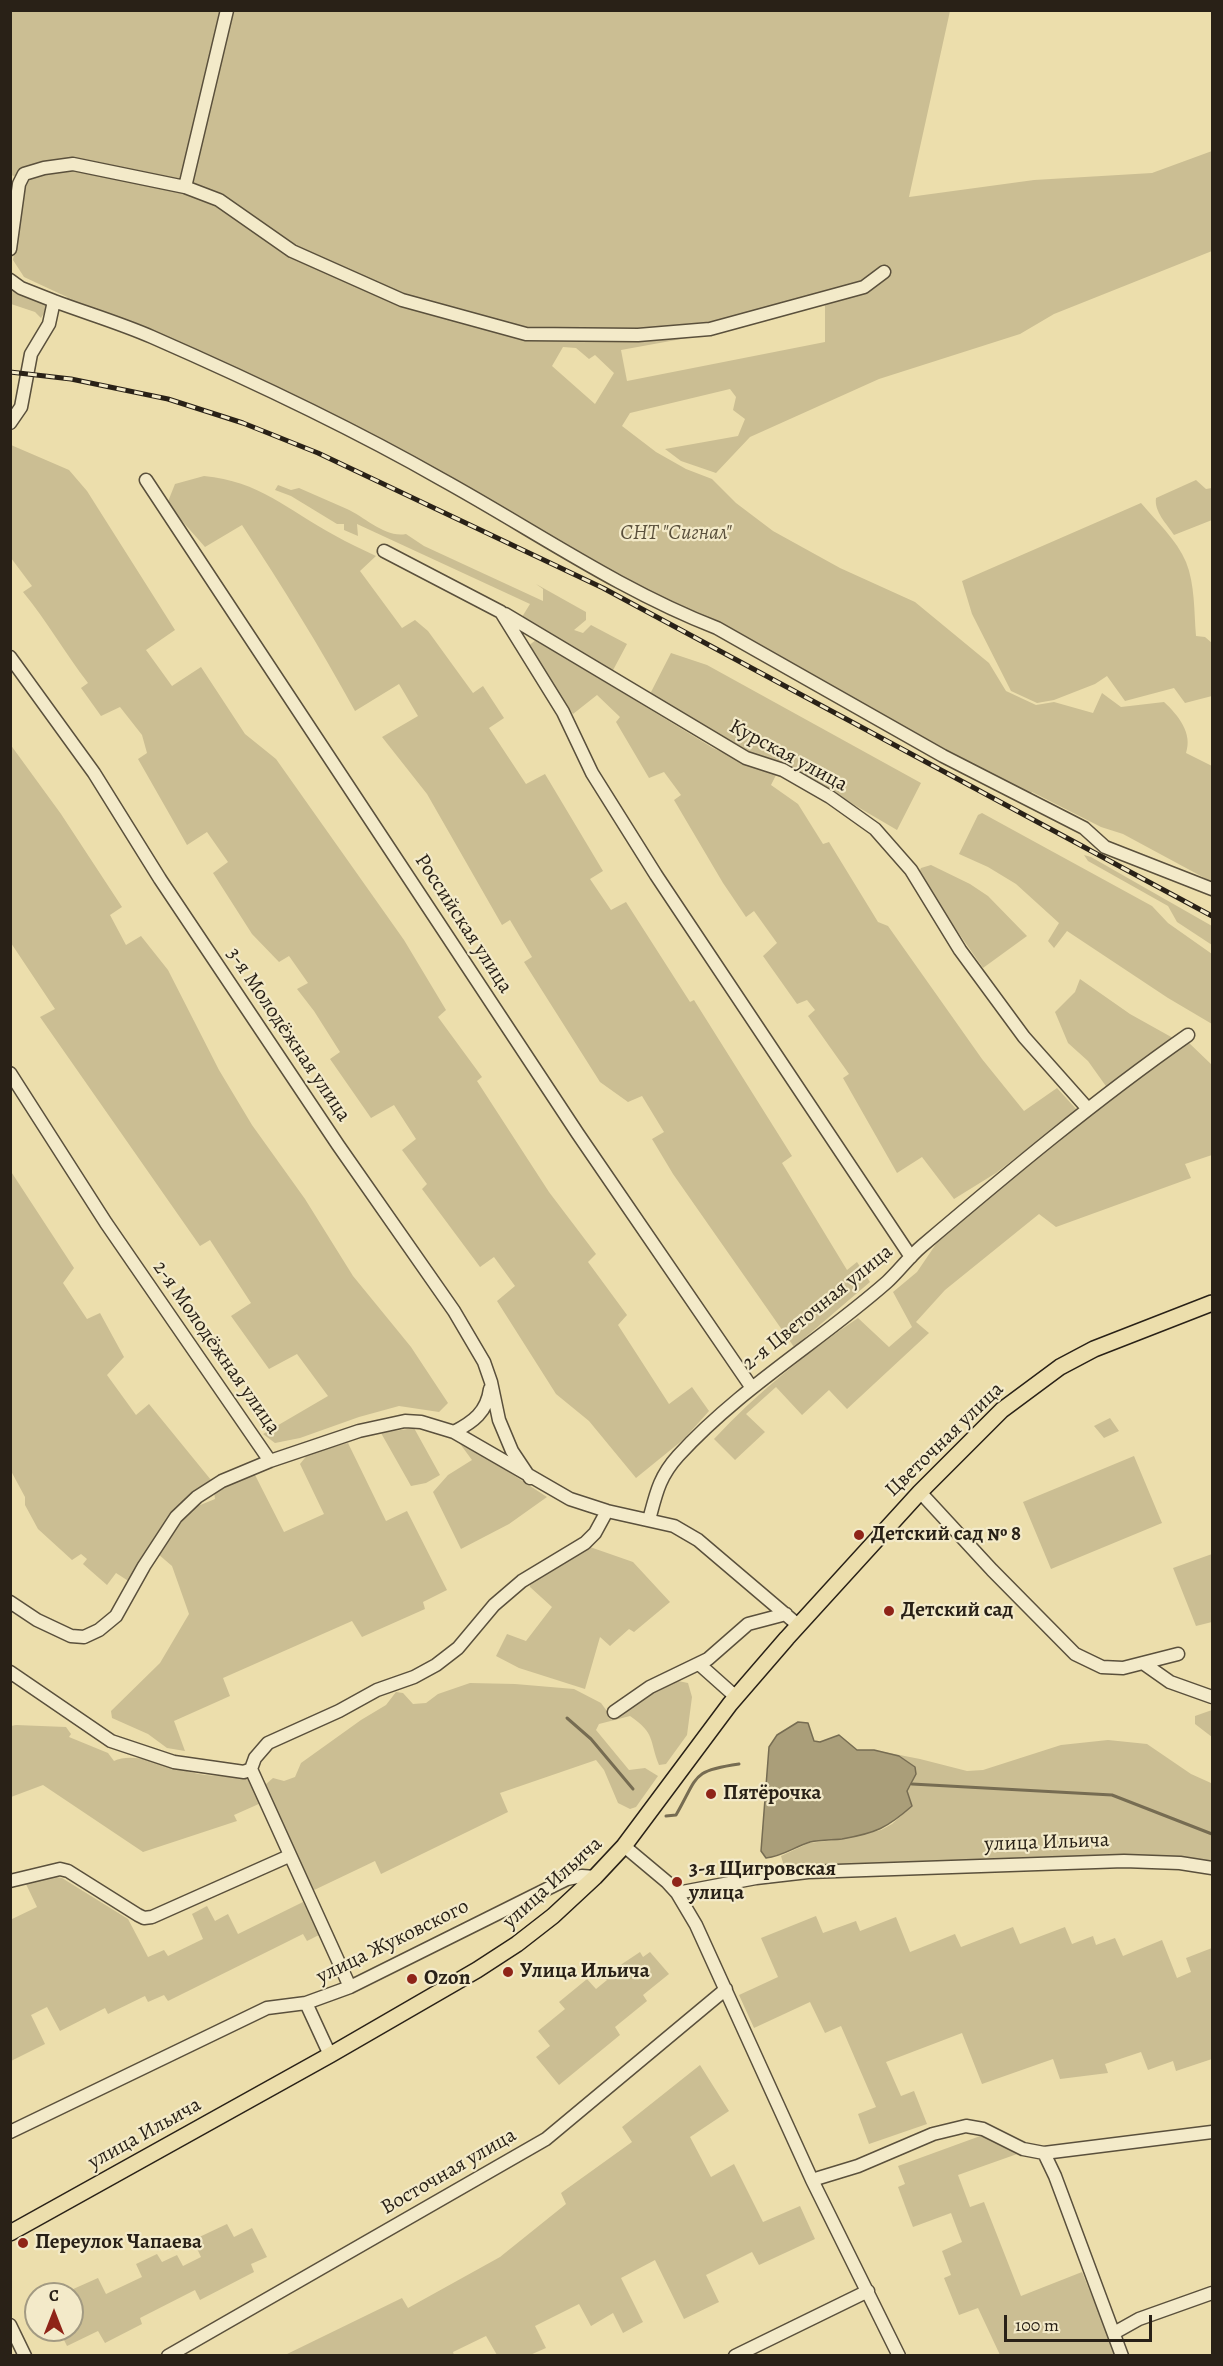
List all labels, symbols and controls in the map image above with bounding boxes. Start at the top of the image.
park label: СНТ "Сигнал" [620,521,732,547]
street label: Курская улица [724,714,852,798]
street label: Российская улица [409,850,517,998]
street label: 3-я Молодёжная улица [220,943,356,1127]
street label: 2-я Цветочная улица [738,1240,898,1376]
street label: 2-я Молодёжная улица [147,1256,285,1440]
street label: Цветочная улица [881,1377,1009,1503]
place label: Детский сад № 8 [871,1522,1021,1548]
marker: Детский сад № 8 [852,1528,866,1542]
place label: Детский сад [901,1598,1013,1624]
marker: Детский сад [882,1604,896,1618]
place label: Пятёрочка [723,1781,821,1807]
marker: Пятёрочка [704,1787,718,1801]
street label: улица Ильича [984,1828,1110,1858]
street label: улица Ильича [498,1832,608,1934]
place label: 3-я Щигровская улица [689,1857,836,1907]
marker: 3-я Щигровская улица [670,1875,684,1889]
street label: улица Жуковского [313,1894,473,1990]
place label: Улица Ильича [520,1959,650,1985]
marker: Улица Ильича [501,1965,515,1979]
place label: Ozon [424,1966,470,1992]
marker: Ozon [405,1972,419,1986]
street label: улица Ильича [84,2093,206,2175]
street label: Восточная улица [377,2123,521,2221]
place label: Переулок Чапаева [35,2230,202,2256]
marker: Переулок Чапаева [16,2236,30,2250]
north arrow [24,2282,84,2342]
text: С [49,2285,59,2307]
scale bar [1007,2303,1156,2341]
text: 100 m [1015,2313,1059,2337]

